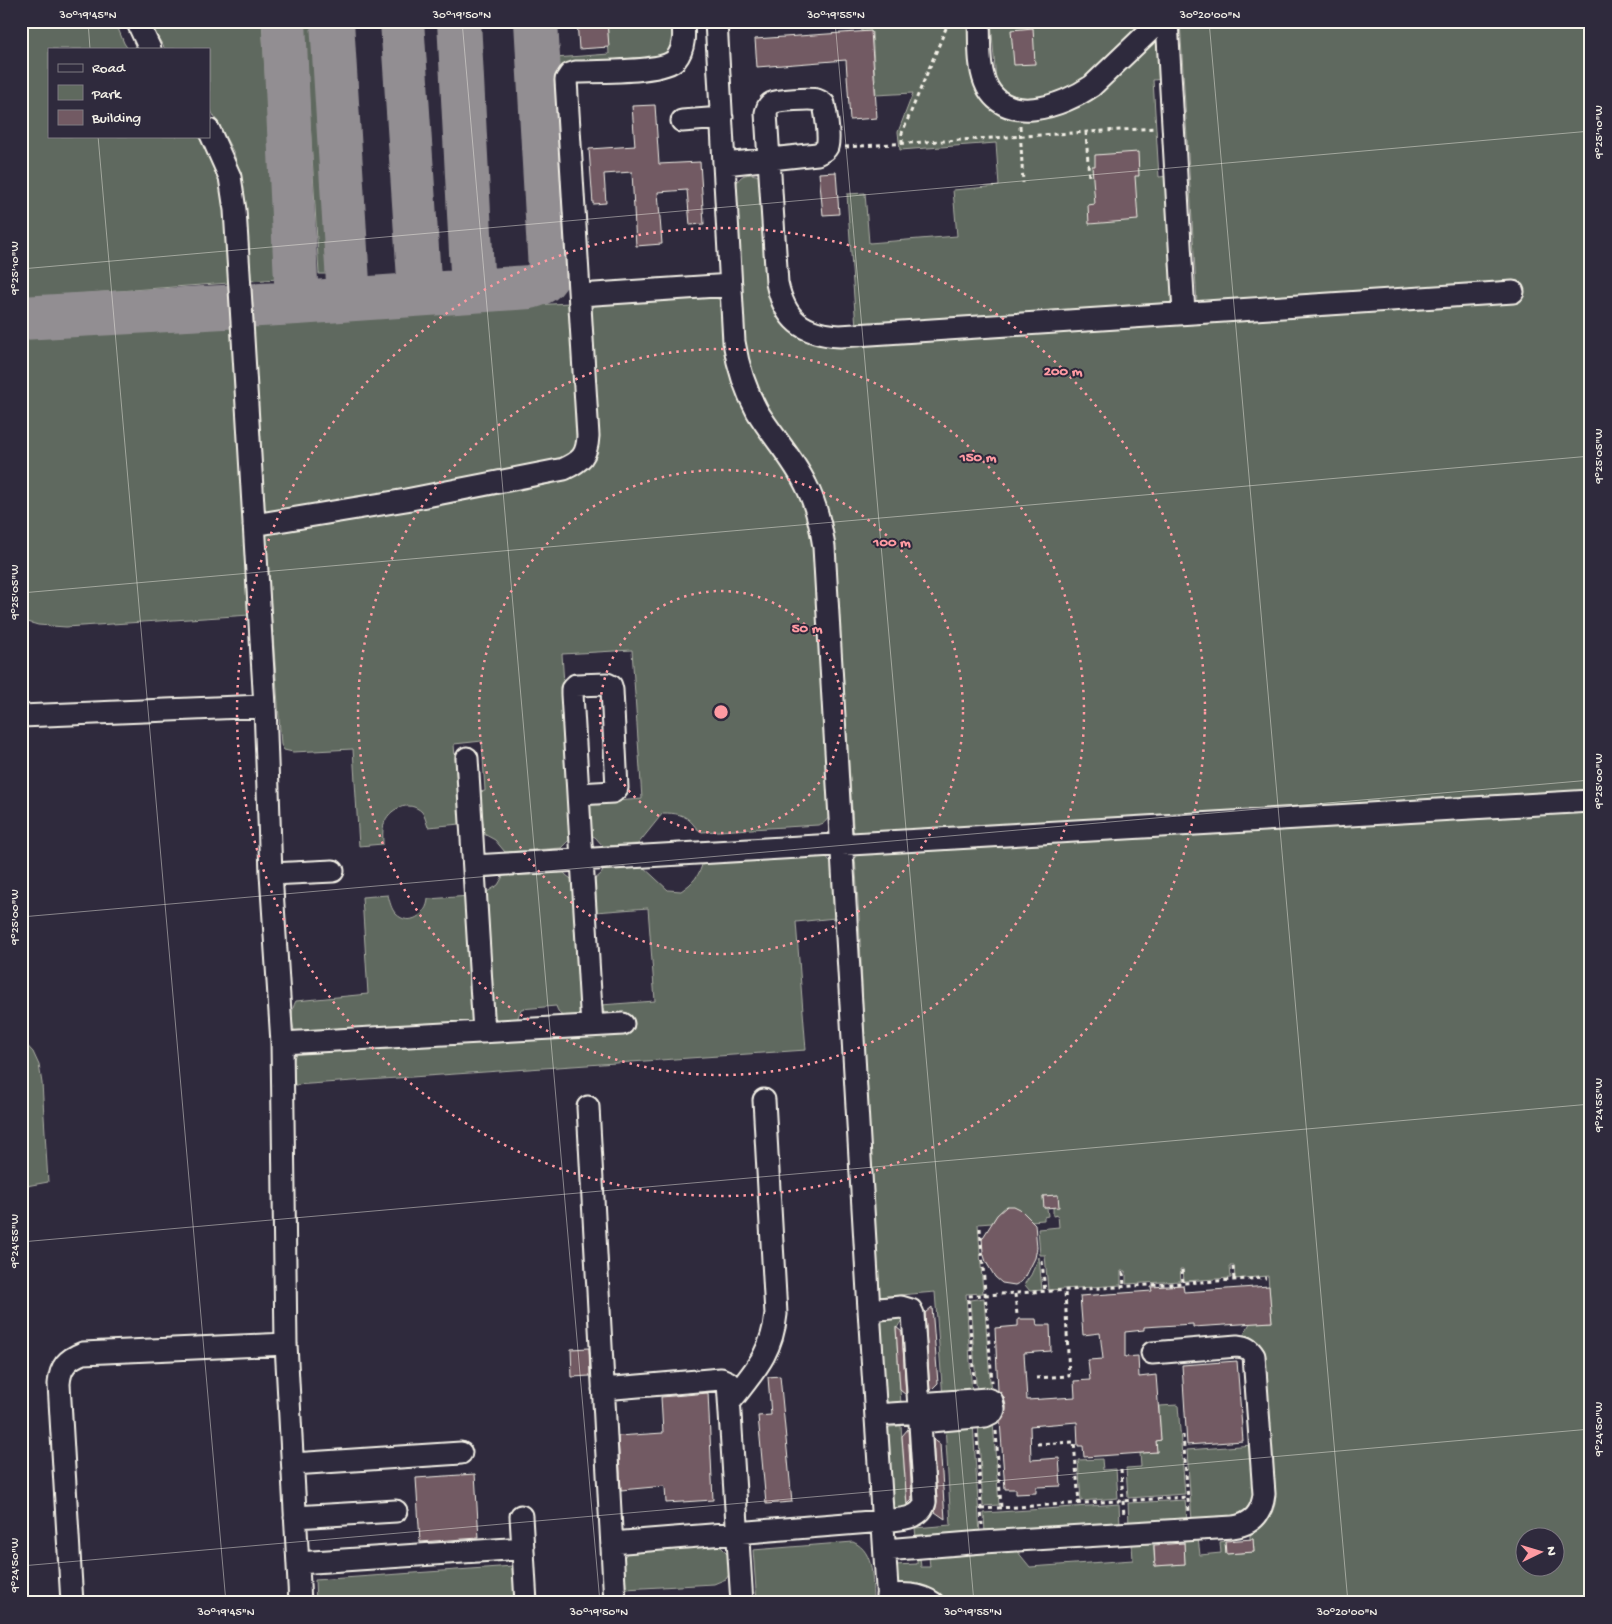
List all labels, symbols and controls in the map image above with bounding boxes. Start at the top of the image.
text: 30°19'45"N [58,9,117,23]
text: 30°19'50"N [432,9,491,23]
text: 30°19'55"N [806,9,865,23]
text: 30°20'00"N [1179,9,1240,23]
legend [48,48,210,138]
text: Road [92,60,126,78]
text: Park [91,86,122,104]
text: 9°25'10"W [1593,105,1607,160]
text: Building [91,110,141,128]
text: 9°25'10"W [9,241,23,296]
text: 200 m [1044,363,1083,381]
text: 9°25'05"W [1593,429,1607,484]
text: 150 m [959,449,997,467]
text: 100 m [872,534,911,552]
text: 9°25'05"W [9,565,23,620]
text: 50 m [792,620,823,638]
centre of rings [712,703,730,721]
text: 9°25'00"W [1593,753,1607,810]
text: 9°25'00"W [9,889,23,946]
text: 9°24'55"W [1593,1078,1607,1133]
text: 9°24'55"W [9,1214,23,1269]
text: 9°24'50"W [1593,1402,1607,1457]
north arrow [1514,1526,1564,1576]
text: 9°24'50"W [9,1538,23,1593]
text: N [1542,1546,1559,1556]
text: 30°19'45"N [196,1606,255,1620]
text: 30°19'50"N [569,1606,628,1620]
text: 30°19'55"N [943,1606,1002,1620]
text: 30°20'00"N [1316,1606,1377,1620]

